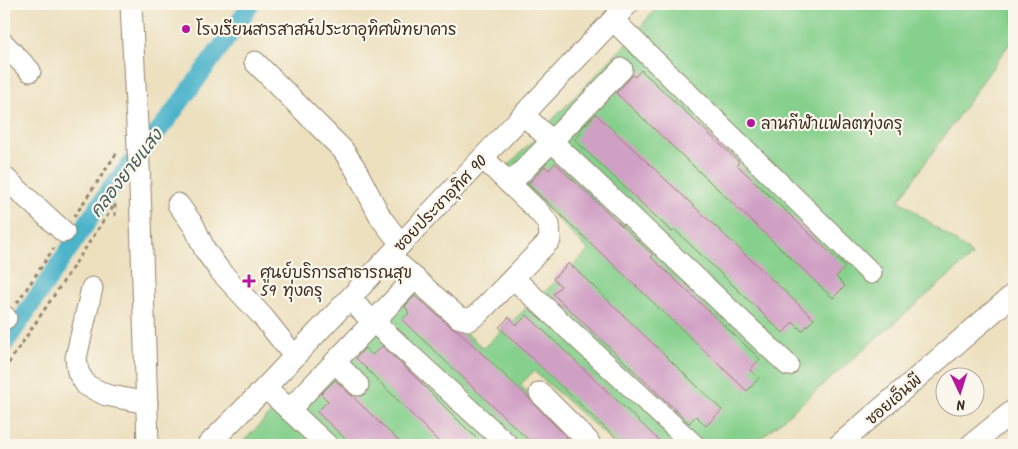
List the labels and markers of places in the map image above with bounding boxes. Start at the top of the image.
place label: โรงเรียนสารสาสน์ประชาอุทิศพิทยาคาร [196,18,456,43]
marker: โรงเรียนสารสาสน์ประชาอุทิศพิทยาคาร [180,23,192,35]
place label: ลานกีฬาแฟลตทุ่งครุ [761,112,902,137]
marker: ลานกีฬาแฟลตทุ่งครุ [745,117,757,129]
place label: ศูนย์บริการสาธารณสุข 59 ทุ่งครุ [260,261,412,304]
marker: ศูนย์บริการสาธารณสุข 59 ทุ่งครุ [242,274,256,288]

